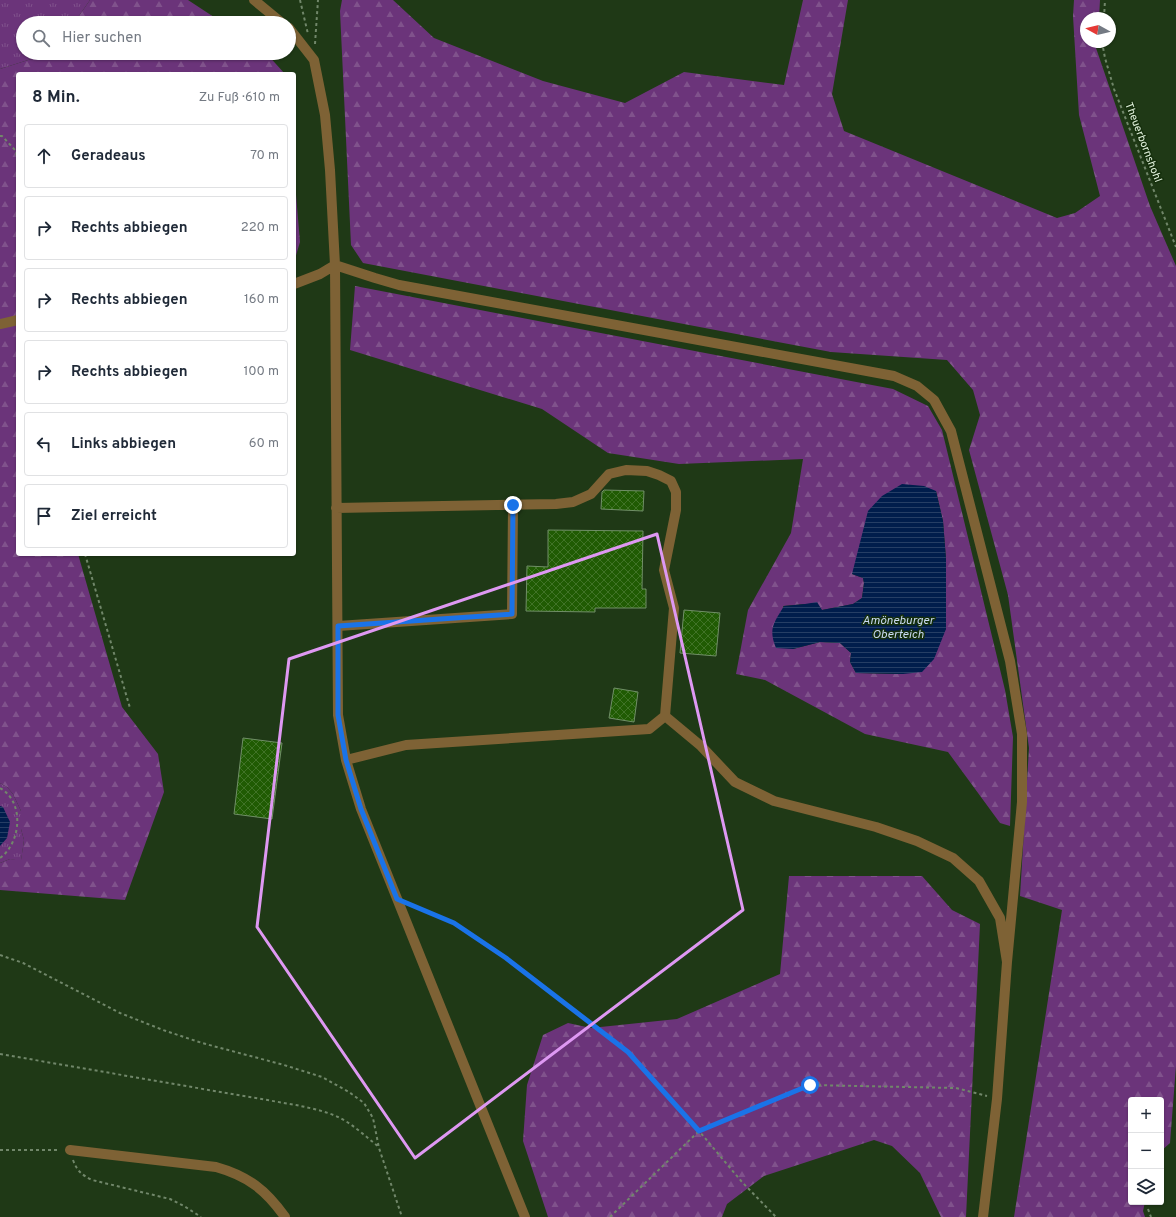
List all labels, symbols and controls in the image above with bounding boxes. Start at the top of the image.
north arrow [1080,12,1116,48]
search box [16,16,296,60]
icon: search [30,27,52,49]
text: Hier suchen [62,29,142,48]
text: 8 Min. [32,87,80,109]
text: Zu Fuß · 610 m [199,90,280,106]
street label: Theuerbornshohl [1121,100,1165,184]
icon: ahead [33,145,55,167]
text: Geradeaus [71,147,146,166]
text: 70 m [250,148,279,164]
icon: right [33,217,55,239]
text: Rechts abbiegen [71,219,188,238]
text: 220 m [241,220,279,236]
icon: right [33,289,55,311]
text: Rechts abbiegen [71,291,188,310]
text: 160 m [244,292,279,308]
icon: right [33,361,55,383]
text: Rechts abbiegen [71,363,188,382]
text: 100 m [243,364,279,380]
icon: left [33,433,55,455]
text: Links abbiegen [71,435,176,454]
text: 60 m [249,436,279,452]
route end [504,496,522,514]
icon: arrive [33,505,55,527]
text: Ziel erreicht [71,507,157,526]
water label: Amöneburger Oberteich [862,613,935,643]
route start [801,1076,819,1094]
map controls [1128,1097,1164,1205]
button: + [1128,1097,1164,1133]
button: − [1128,1133,1164,1169]
button: layers [1128,1169,1164,1205]

